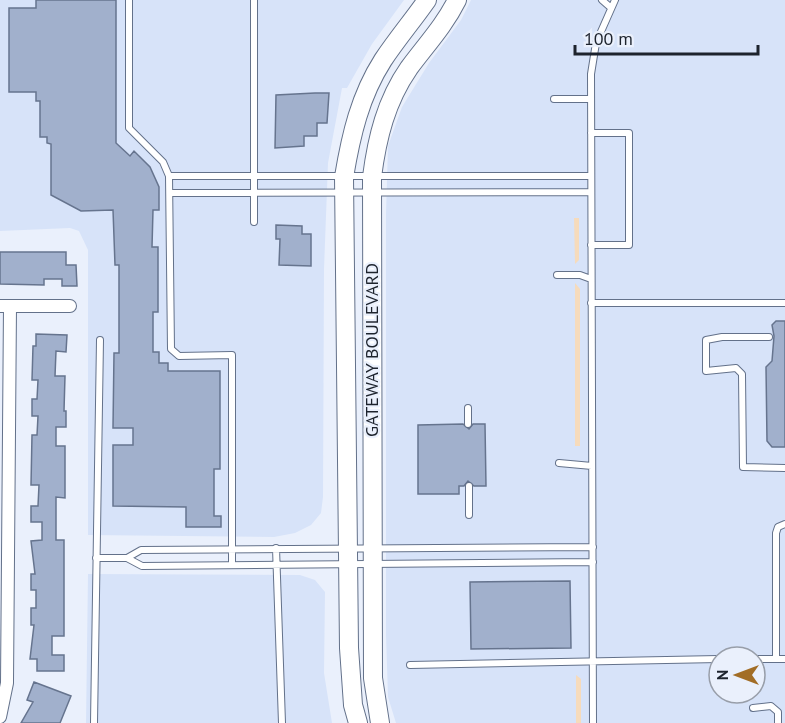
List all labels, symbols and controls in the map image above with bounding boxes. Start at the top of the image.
scale bar [575,18,758,56]
text: 100 m [584,27,633,50]
street label: GATEWAY BOULEVARD [360,263,383,437]
north arrow [707,645,767,705]
text: N [712,670,732,680]

